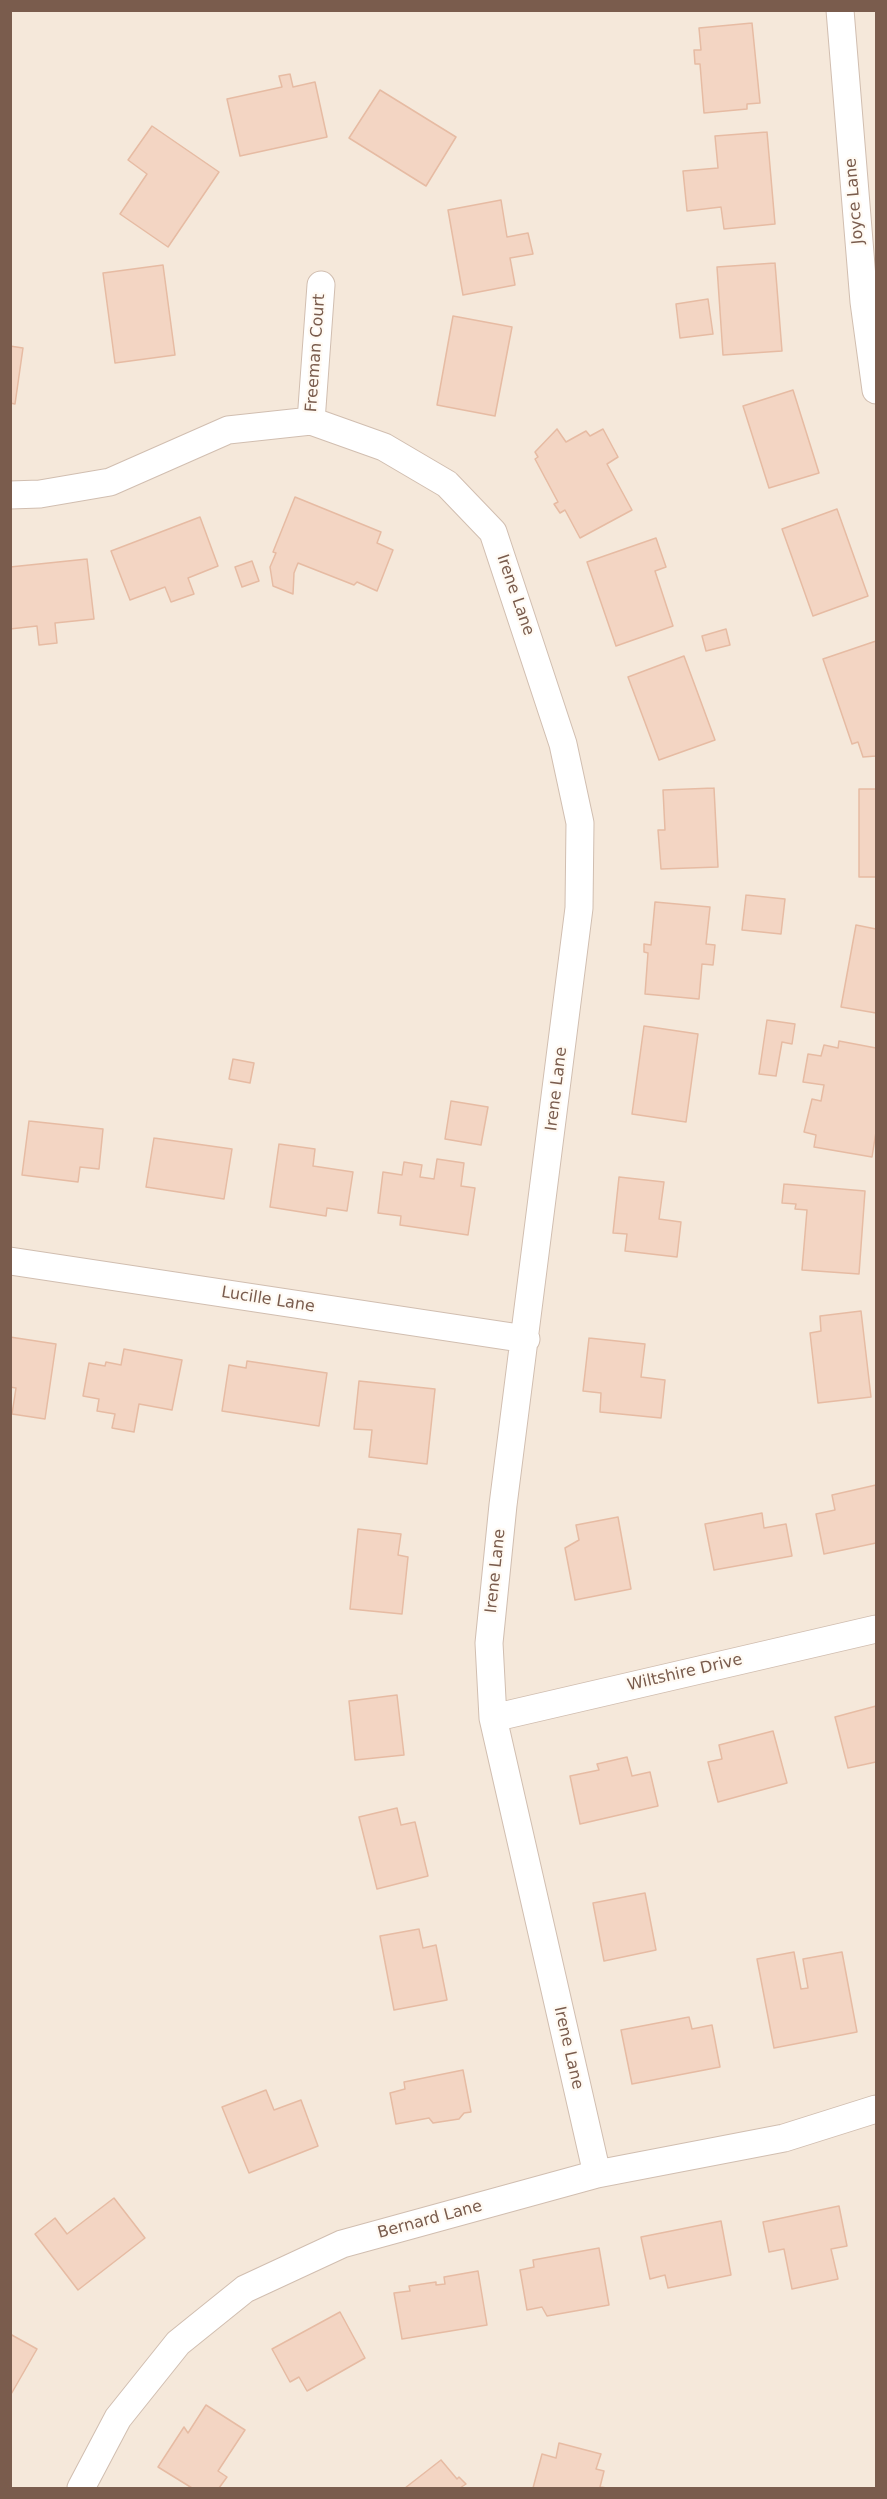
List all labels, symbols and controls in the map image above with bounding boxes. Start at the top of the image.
street label: Joyce Lane [842,157,868,245]
street label: Freeman Court [302,293,330,413]
street label: Irene Lane [492,552,538,638]
street label: Irene Lane [542,1046,572,1132]
street label: Lucille Lane [220,1283,316,1317]
street label: Irene Lane [482,1528,510,1614]
street label: Wiltshire Drive [626,1650,744,1696]
street label: Irene Lane [549,2005,587,2091]
street label: Bernard Lane [376,2197,484,2243]

